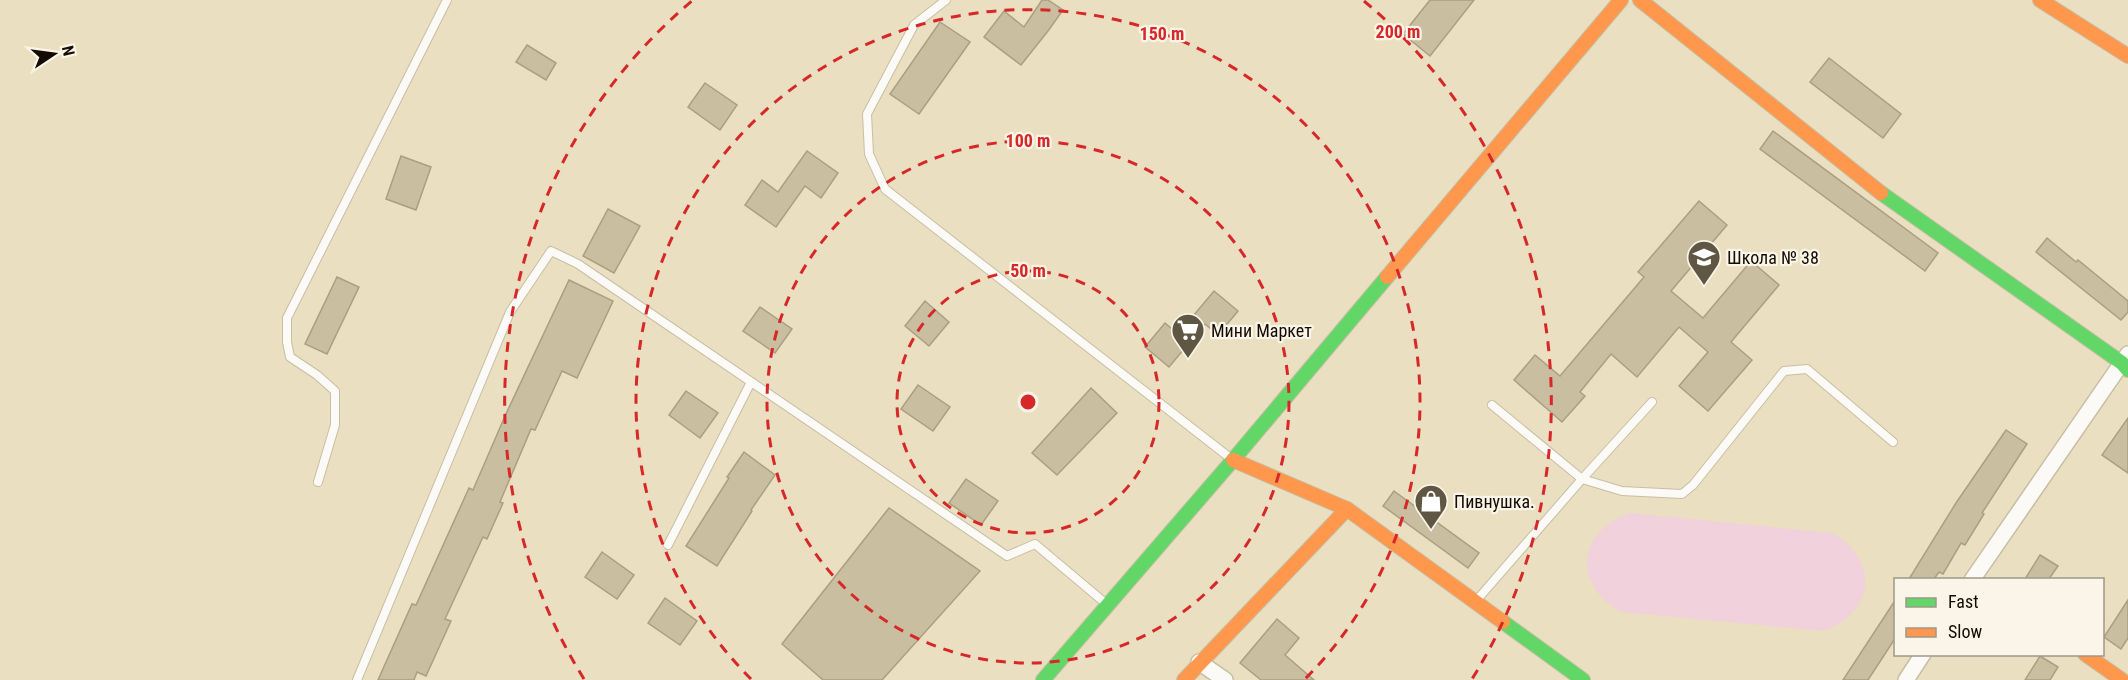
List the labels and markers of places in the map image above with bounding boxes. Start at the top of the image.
school or university icon: Школа № 38 [1686,239,1722,286]
place label: Школа № 38 [1727,247,1819,268]
supermarket icon: Мини Маркет [1170,312,1206,359]
place label: Мини Маркет [1211,320,1312,341]
centre of rings [1018,392,1038,412]
shop icon: Пивнушка. [1413,483,1449,530]
place label: Пивнушка. [1454,491,1535,512]

